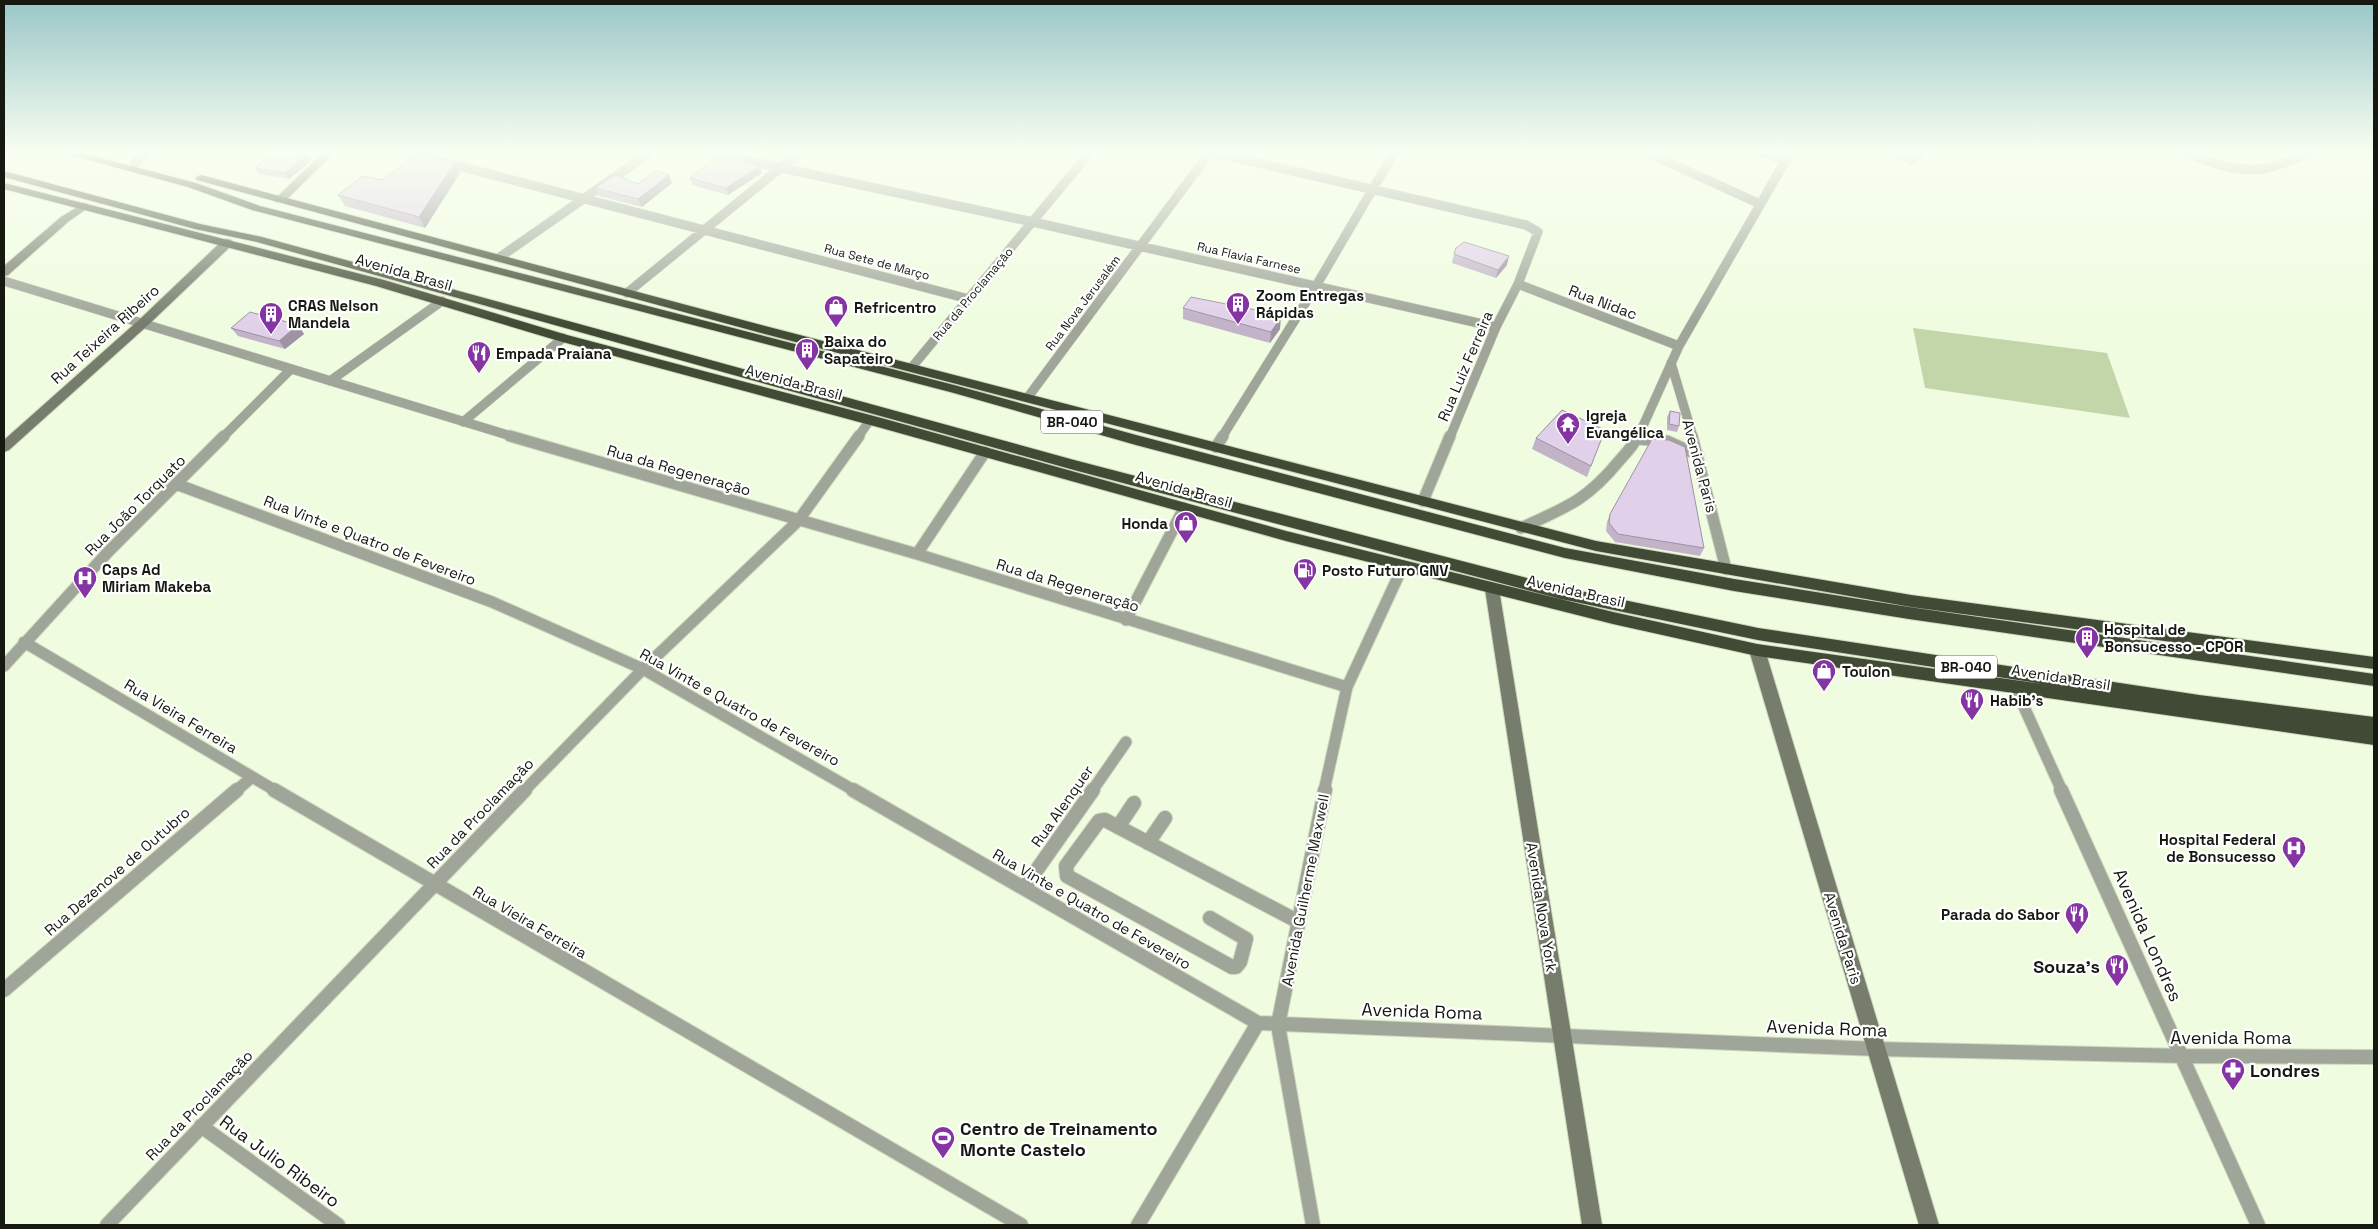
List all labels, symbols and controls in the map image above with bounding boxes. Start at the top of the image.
street label: Rua Flavia Farnese [1196,238,1302,278]
street label: Rua Sete de Março [822,240,932,284]
street label: Rua da Proclamação [929,244,1017,344]
street label: Avenida Brasil [353,249,455,295]
street label: Rua Nova Jerusalém [1042,252,1124,354]
street label: Rua Teixeira Ribeiro [47,280,163,388]
street label: Rua Nidac [1566,280,1640,324]
place label: Zoom Entregas Rápidas [1256,286,1364,322]
building icon: Zoom Entregas Rápidas [1225,291,1251,325]
shop icon: Refricentro [823,294,849,328]
place label: CRAS Nelson Mandela [288,296,379,332]
place label: Refricentro [854,298,937,317]
building icon: CRAS Nelson Mandela [258,301,284,335]
street label: Rua Luiz Ferreira [1433,308,1497,424]
place label: Baixa do Sapateiro [824,332,894,368]
building icon: Baixa do Sapateiro [794,337,820,371]
restaurant icon: Empada Praiana [466,340,492,374]
place label: Empada Praiana [496,344,612,363]
street label: Avenida Brasil [743,360,845,404]
place label: Igreja Evangélica [1586,406,1664,442]
road number: BR-040 [1041,411,1103,434]
temple icon: Igreja Evangélica [1555,411,1581,445]
street label: Avenida Paris [1678,417,1722,515]
street label: Rua da Regeneração [605,440,753,500]
street label: Rua João Torquato [81,451,189,559]
street label: Avenida Brasil [1133,466,1235,512]
street label: Rua Vinte e Quatro de Fevereiro [261,491,479,589]
shop icon: Honda [1173,510,1199,544]
place label: Honda [1121,514,1168,533]
street label: Rua da Regeneração [994,554,1142,616]
fuel station icon: Posto Futuro GNV [1292,557,1318,591]
place label: Caps Ad Miriam Makeba [102,560,212,596]
place label: Posto Futuro GNV [1322,561,1449,580]
hospital icon: Caps Ad Miriam Makeba [72,565,98,599]
street label: Avenida Brasil [1525,570,1627,612]
place label: Hospital de Bonsucesso - CPOR [2104,620,2244,656]
building icon: Hospital de Bonsucesso - CPOR [2074,625,2100,659]
street label: Rua Vinte e Quatro de Fevereiro [637,644,843,770]
road number: BR-040 [1935,656,1997,679]
shop icon: Toulon [1811,658,1837,692]
street label: Avenida Brasil [2010,660,2112,694]
place label: Toulon [1842,662,1890,681]
street label: Rua Vieira Ferreira [121,675,241,758]
restaurant icon: Habib's [1959,687,1985,721]
place label: Habib's [1990,691,2044,710]
street label: Rua da Proclamação [422,754,538,872]
street label: Rua Alenquer [1027,761,1097,851]
street label: Avenida Guilherme Maxwell [1277,792,1333,988]
street label: Rua Dezenove de Outubro [40,803,194,939]
place label: Hospital Federal de Bonsucesso [2159,830,2276,866]
hospital icon: Hospital Federal de Bonsucesso [2281,835,2307,869]
street label: Avenida Nova York [1522,841,1562,973]
street label: Rua Vinte e Quatro de Fevereiro [989,844,1195,974]
street label: Avenida Londres [2108,865,2188,1005]
street label: Rua Vieira Ferreira [469,882,591,963]
street label: Avenida Paris [1820,890,1866,987]
restaurant icon: Parada do Sabor [2064,901,2090,935]
place label: Parada do Sabor [1941,905,2060,924]
restaurant icon: Souza's [2104,953,2130,987]
place label: Souza's [2033,955,2100,978]
street label: Avenida Roma [1361,997,1483,1025]
street label: Avenida Roma [1766,1014,1888,1042]
street label: Avenida Roma [2170,1026,2292,1049]
street label: Rua da Proclamação [141,1046,257,1164]
pharmacy icon: Londres [2220,1057,2246,1091]
place label: Londres [2250,1059,2320,1082]
street label: Rua Julio Ribeiro [215,1110,345,1212]
place label: Centro de Treinamento Monte Castelo [960,1117,1158,1161]
sports icon: Centro de Treinamento Monte Castelo [930,1125,956,1159]

